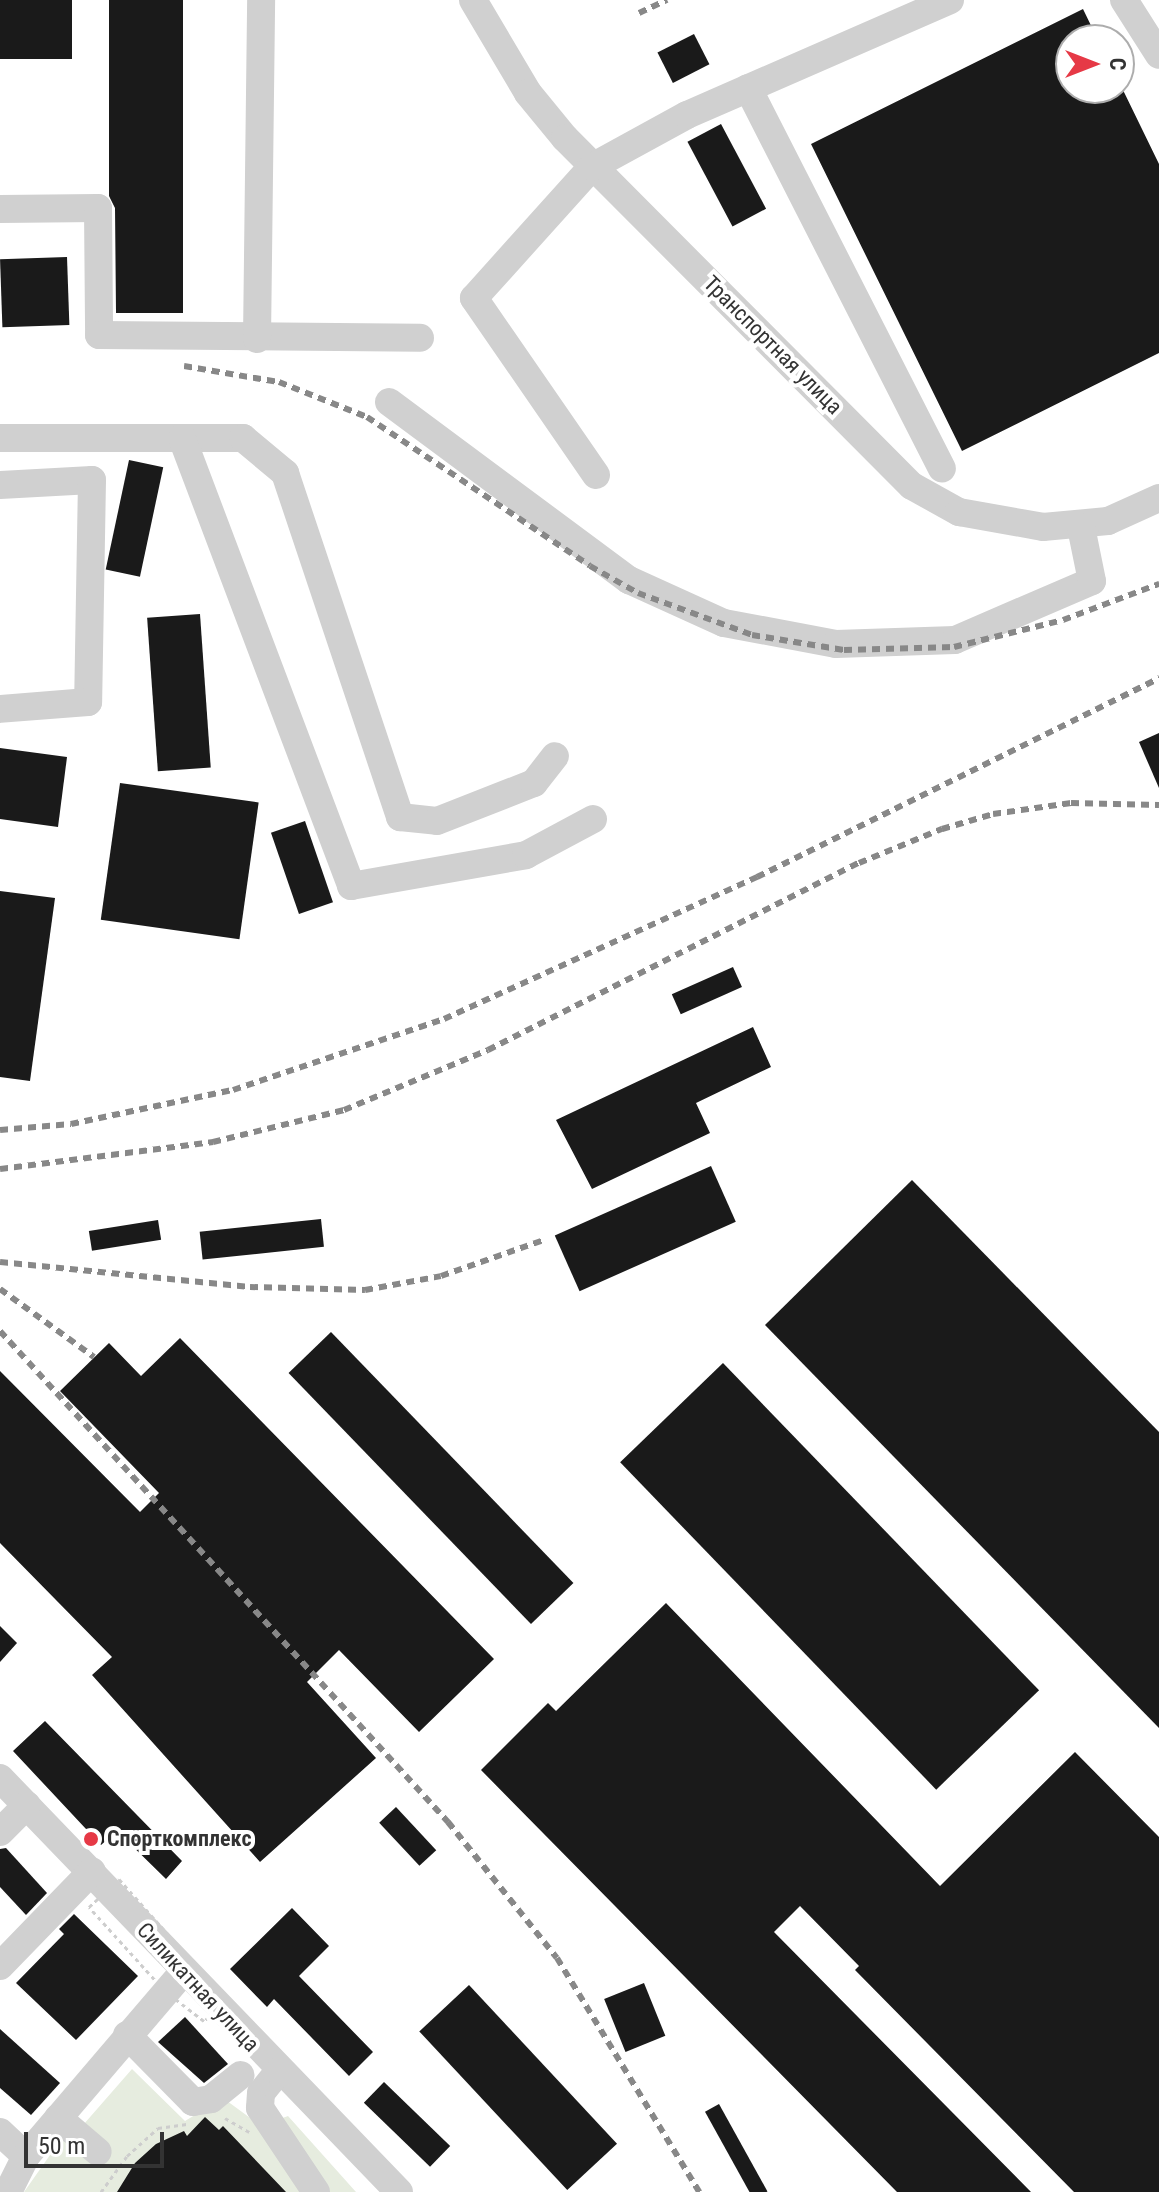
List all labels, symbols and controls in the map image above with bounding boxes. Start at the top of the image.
north arrow [1055,24,1135,104]
text: С [1105,58,1130,70]
street label: Транспортная улица [698,270,848,420]
place label: Спорткомплекс [107,1826,251,1852]
marker: Спорткомплекс [82,1830,100,1848]
street label: Силикатная улица [131,1917,265,2057]
scale bar [28,2116,168,2166]
text: 50 m [38,2132,85,2160]

